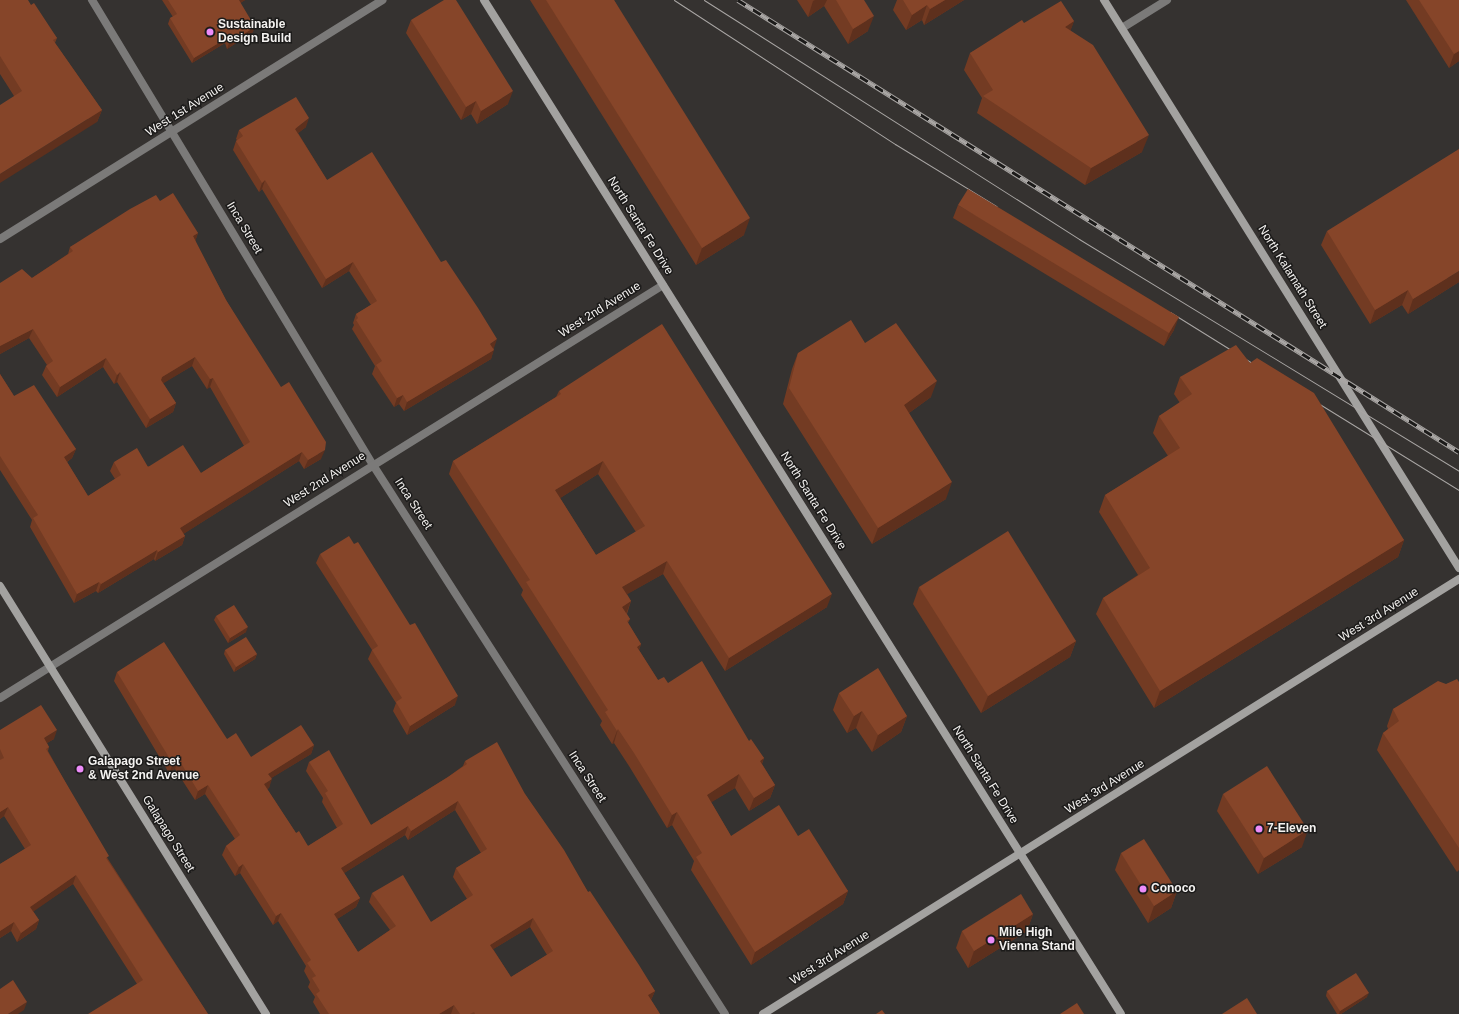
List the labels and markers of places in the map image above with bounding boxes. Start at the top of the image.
place label: Sustainable Design Build [218,18,291,46]
marker: Sustainable Design Build [205,27,215,37]
place label: Galapago Street & West 2nd Avenue [88,755,199,783]
marker: Galapago Street & West 2nd Avenue [75,764,85,774]
place label: 7-Eleven [1267,822,1316,836]
marker: 7-Eleven [1254,824,1264,834]
place label: Conoco [1151,882,1196,896]
marker: Conoco [1138,884,1148,894]
place label: Mile High Vienna Stand [999,926,1075,954]
marker: Mile High Vienna Stand [986,935,996,945]

